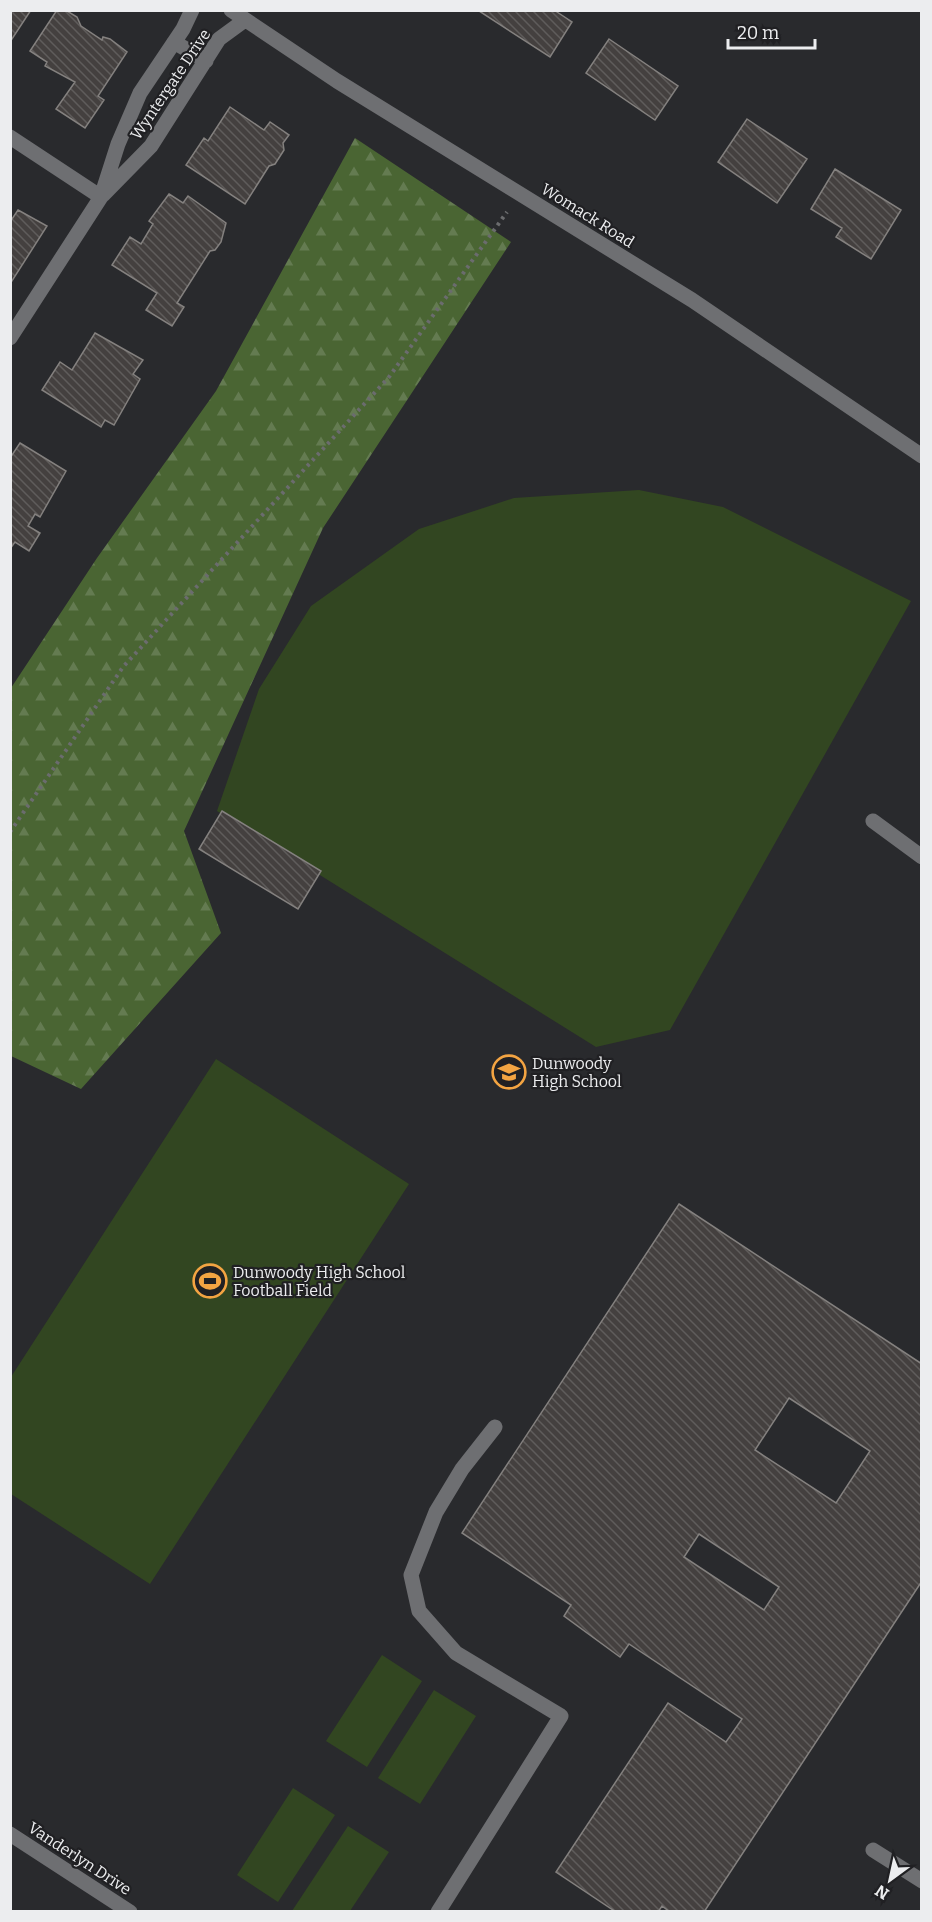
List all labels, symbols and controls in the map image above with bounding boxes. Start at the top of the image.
scale bar [728,12,815,50]
text: 20 m [737,22,779,44]
street label: Wyntergate Drive [126,25,214,143]
street label: Womack Road [538,179,638,252]
school or university icon: Dunwoody High School [491,1054,527,1090]
place label: Dunwoody High School [532,1054,622,1091]
sports icon: Dunwoody High School Football Field [192,1263,228,1299]
place label: Dunwoody High School Football Field [233,1263,406,1300]
street label: Vanderlyn Drive [25,1818,135,1899]
north arrow [860,1850,920,1910]
text: N [872,1881,892,1903]

